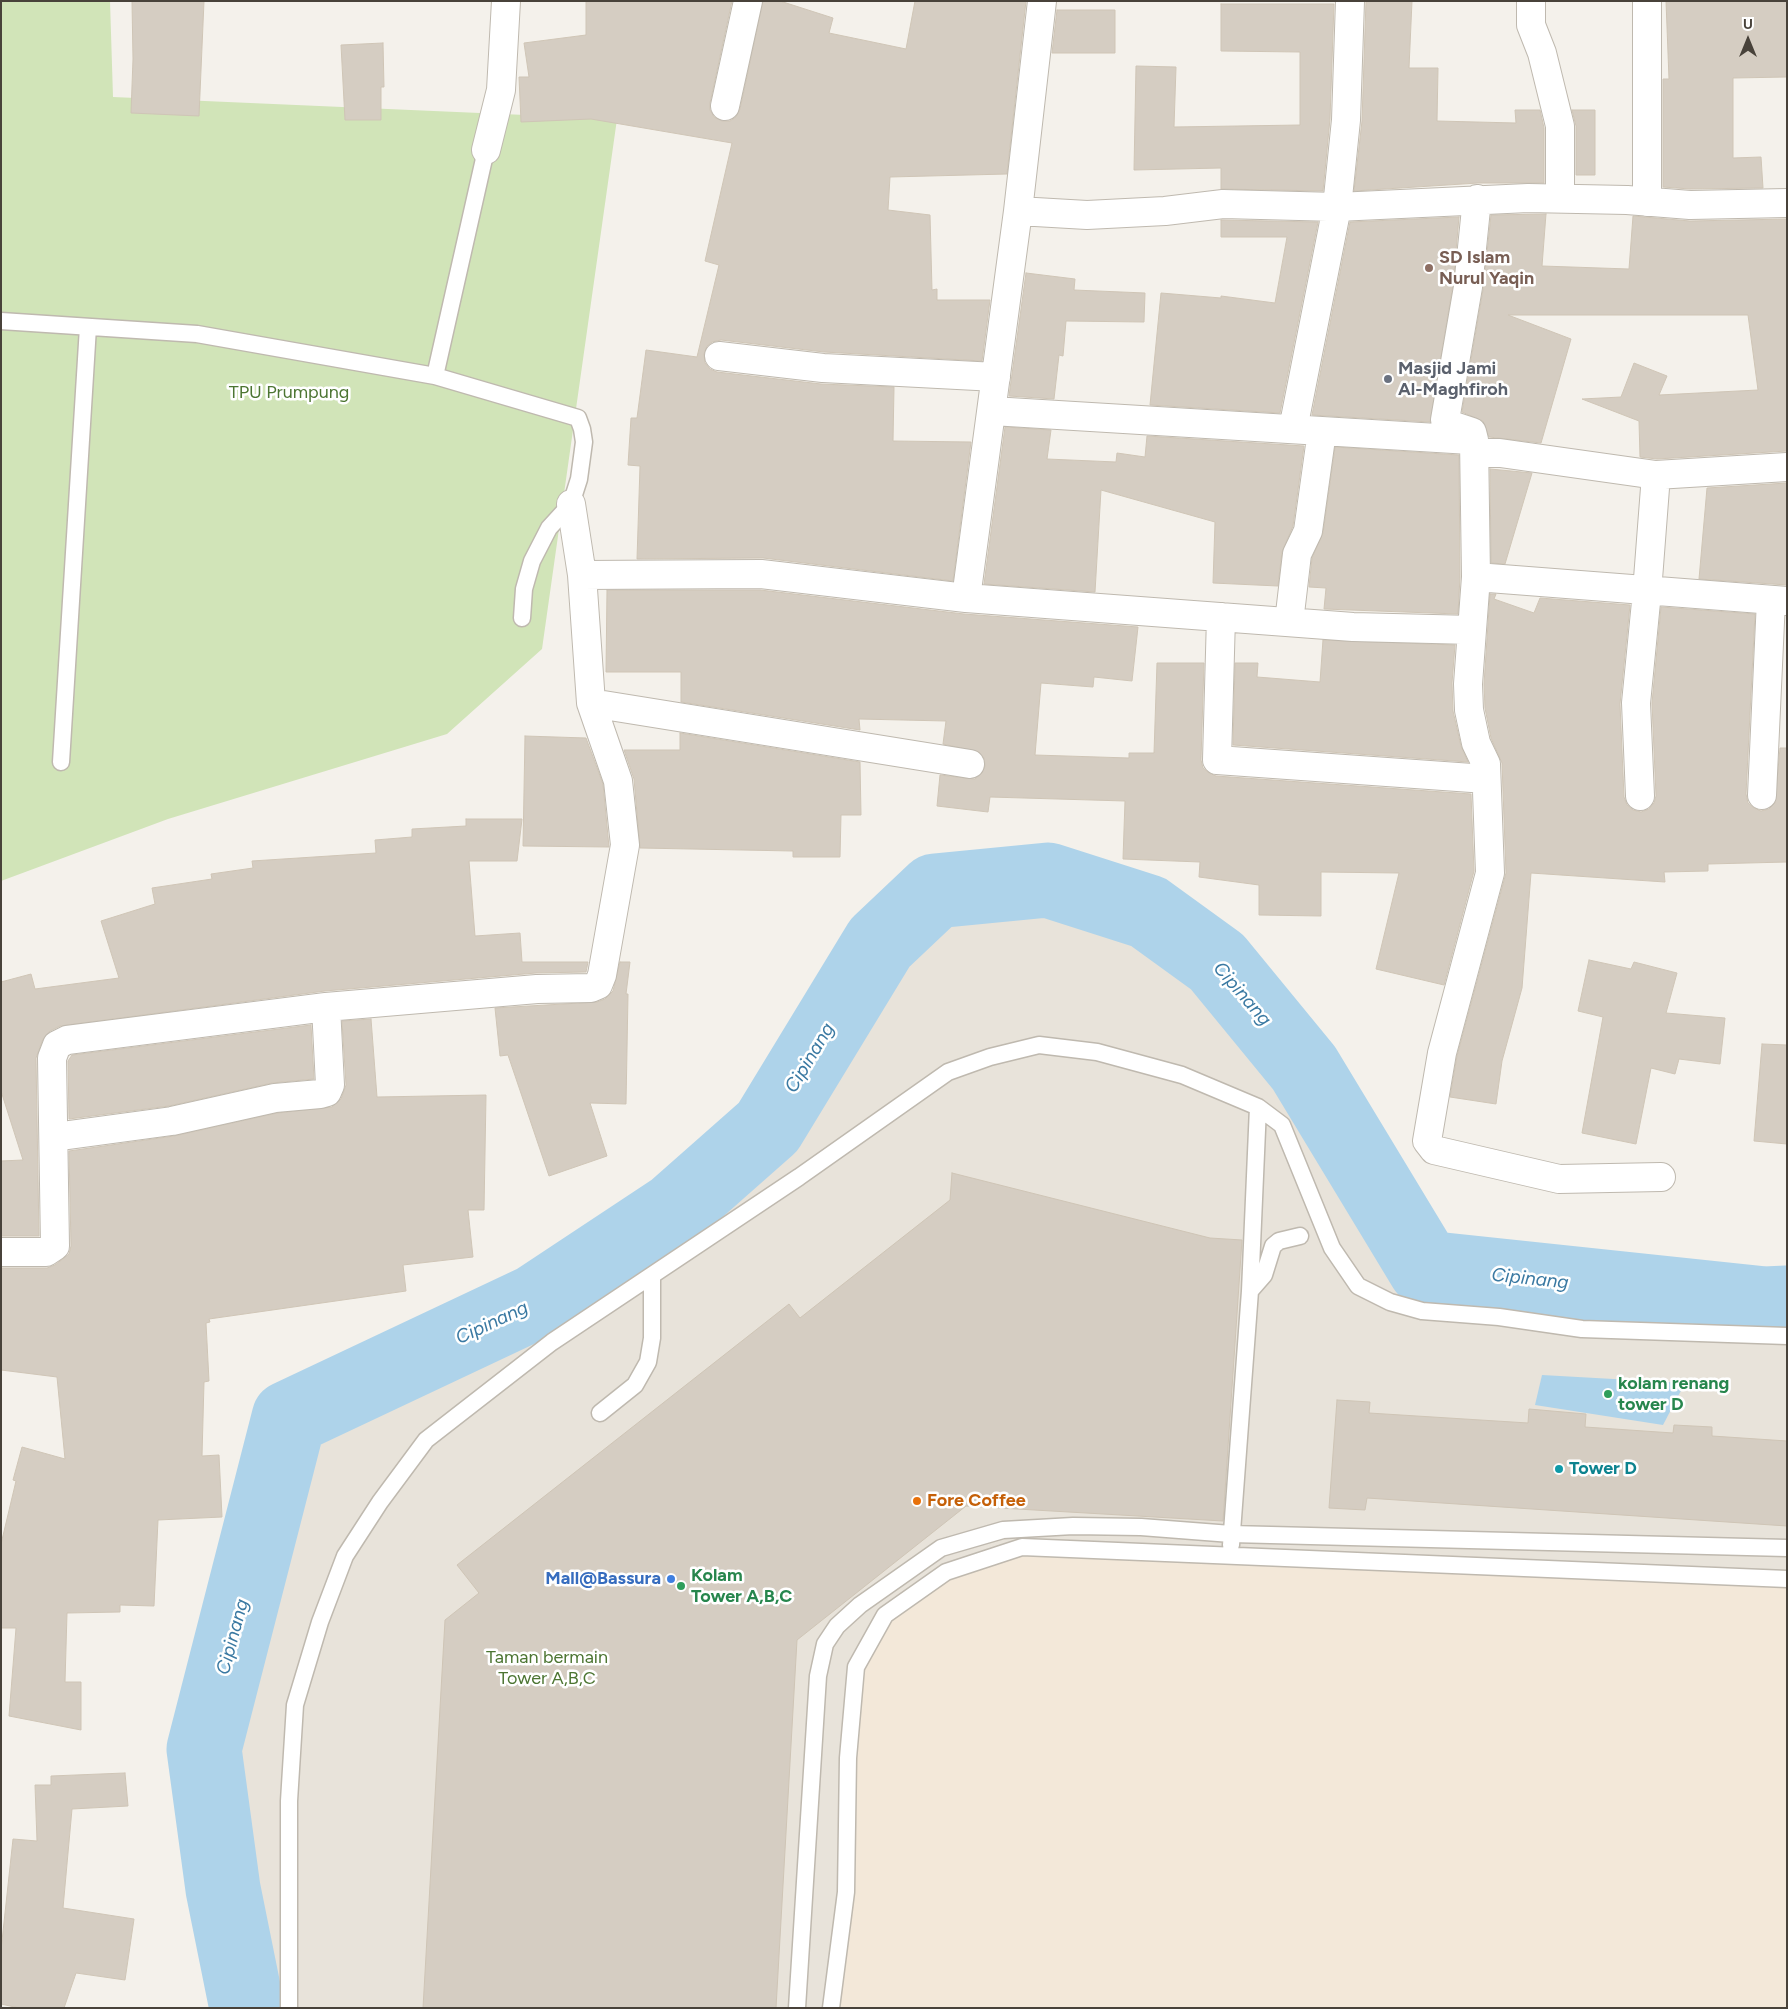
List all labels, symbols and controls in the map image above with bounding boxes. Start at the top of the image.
north arrow [1723,15,1773,65]
text: U [1743,16,1753,33]
place label: SD Islam Nurul Yaqin [1439,247,1534,290]
marker: SD Islam Nurul Yaqin [1423,262,1435,274]
place label: Masjid Jami Al-Maghfiroh [1398,358,1508,400]
marker: Masjid Jami Al-Maghfiroh [1382,373,1394,385]
park label: TPU Prumpung [229,382,349,404]
water label: Cipinang [1208,957,1276,1031]
water label: Cipinang [780,1019,840,1097]
water label: Cipinang [1490,1264,1570,1294]
water label: Cipinang [452,1296,532,1350]
place label: kolam renang tower D [1618,1373,1729,1416]
marker: kolam renang tower D [1602,1388,1614,1400]
place label: Tower D [1569,1458,1637,1480]
marker: Tower D [1553,1463,1565,1475]
place label: Fore Coffee [927,1490,1026,1512]
marker: Fore Coffee [911,1495,923,1507]
place label: Kolam Tower A,B,C [691,1565,792,1608]
place label: Mall@Bassura [545,1568,661,1590]
marker: Mall@Bassura [665,1573,677,1585]
marker: Kolam Tower A,B,C [675,1580,687,1592]
water label: Cipinang [212,1597,254,1677]
park label: Taman bermain Tower A,B,C [486,1647,608,1690]

